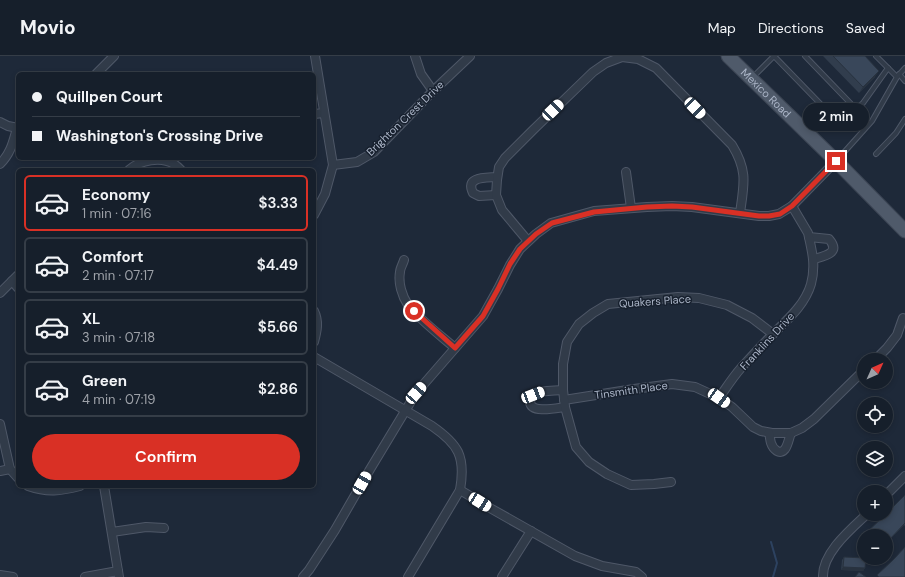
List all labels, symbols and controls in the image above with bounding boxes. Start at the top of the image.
text: Movio [20,15,76,40]
text: Map [708,19,736,37]
text: Directions [758,19,824,37]
text: Saved [846,19,885,37]
street label: Mexico Road [738,65,794,121]
street label: Brighton Crest Drive [363,77,447,159]
text: Quillpen Court [56,87,163,107]
car [682,95,708,121]
car [540,97,566,123]
callout: 2 min [803,103,869,131]
text: 2 min [819,108,853,125]
text: Washington's Crossing Drive [56,126,263,146]
route end [827,152,845,170]
icon: car [34,185,70,221]
text: Economy [82,185,150,205]
text: $3.33 [259,193,298,213]
text: 1 min · 07:16 [82,205,152,222]
icon: car [34,247,70,283]
text: Comfort [82,247,143,267]
text: $4.49 [257,255,298,275]
text: 2 min · 07:17 [82,267,154,284]
street label: Quakers Place [619,292,691,310]
route start [405,302,423,320]
icon: car [34,309,70,345]
text: XL [82,309,100,329]
street label: Franklins Drive [737,309,797,373]
text: $5.66 [258,317,298,337]
text: 3 min · 07:18 [82,329,155,346]
north arrow [857,353,893,389]
map controls [857,353,893,565]
icon: car [34,371,70,407]
text: Green [82,371,127,391]
street label: Tinsmith Place [593,378,669,402]
text: $2.86 [258,379,298,399]
car [404,380,428,406]
car [520,385,546,405]
car [706,386,732,410]
text: 4 min · 07:19 [82,391,156,408]
button: locate [857,397,893,433]
button: Confirm [32,434,300,480]
button: layers [857,441,893,477]
car [351,470,373,496]
button: + [857,485,893,521]
car [467,491,493,513]
button: − [857,529,893,565]

